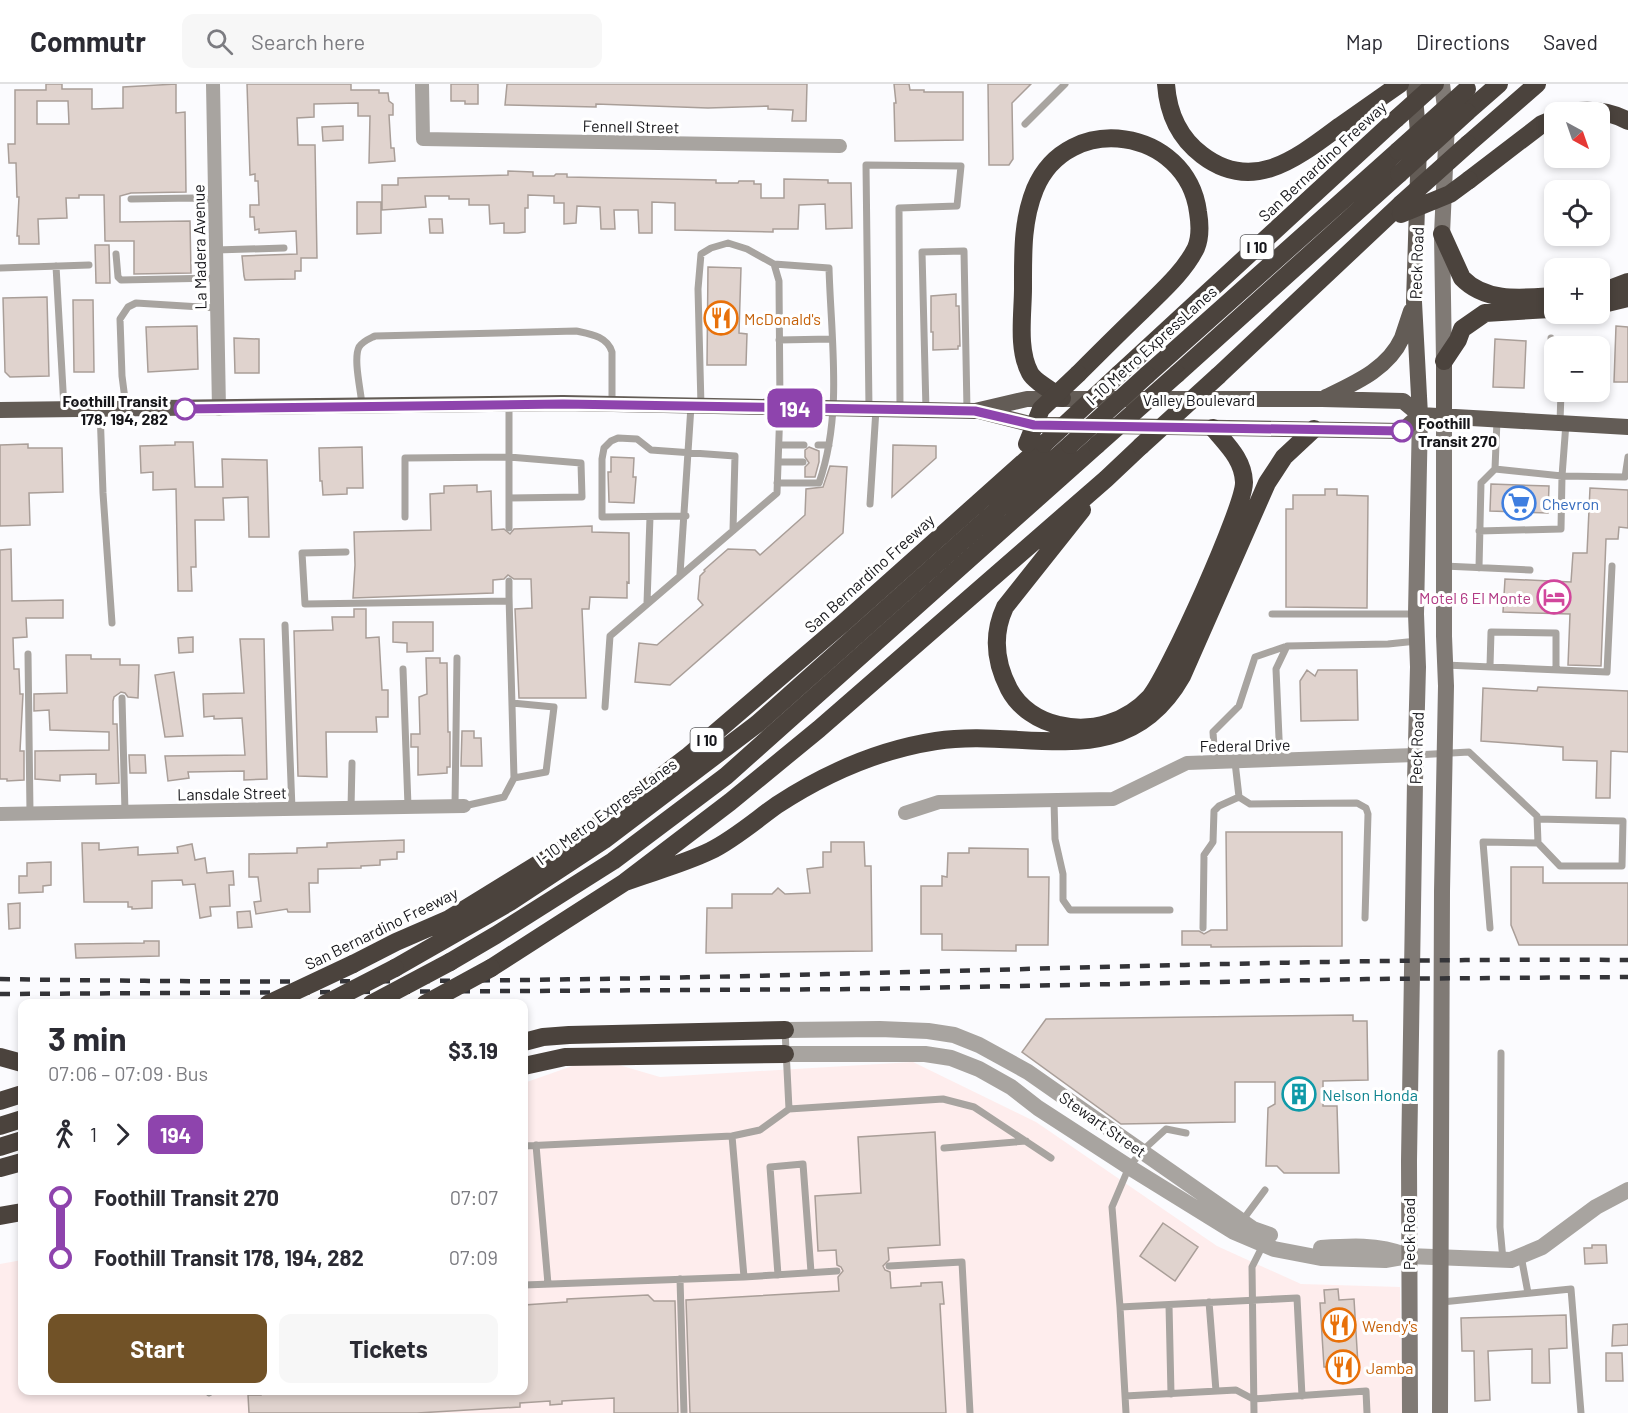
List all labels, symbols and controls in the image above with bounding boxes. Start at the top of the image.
search box [182,14,602,68]
text: Commutr [30,24,146,58]
icon: search [203,25,236,58]
text: Search here [251,28,365,54]
text: Map [1346,29,1383,54]
text: Directions [1416,29,1510,54]
text: Saved [1543,29,1598,54]
street label: San Bernardino Freeway [1254,96,1390,225]
north arrow [1544,102,1610,168]
map controls [1544,102,1610,402]
street label: Fennell Street [582,116,680,136]
button: locate [1544,180,1610,246]
street label: La Madera Avenue [188,184,210,310]
street label: Peck Road [1405,226,1427,300]
road number: I 10 [1240,235,1274,259]
button: + [1544,258,1610,324]
street label: I-10 Metro ExpressLanes [1082,281,1220,409]
restaurant icon: McDonald's [703,300,739,336]
place label: McDonald's [744,309,821,328]
button: − [1544,336,1610,402]
line badge: 194 [760,388,830,428]
street label: Valley Boulevard [1143,390,1255,409]
place label: Foothill Transit 178, 194, 282 [63,391,168,428]
text: 194 [779,396,811,421]
marker: Foothill Transit 178, 194, 282 [174,398,196,420]
place label: Foothill Transit 270 [1418,413,1497,450]
marker: Foothill Transit 270 [1391,420,1413,442]
supermarket icon: Chevron [1501,485,1537,521]
place label: Chevron [1542,494,1599,513]
street label: San Bernardino Freeway [800,509,938,636]
hotel icon: Motel 6 El Monte [1536,579,1572,615]
place label: Motel 6 El Monte [1419,588,1531,607]
street label: Peck Road [1405,711,1427,785]
road number: I 10 [690,728,724,752]
street label: Federal Drive [1199,735,1291,755]
street label: I-10 Metro ExpressLanes [532,754,680,868]
street label: Lansdale Street [177,783,287,803]
street label: San Bernardino Freeway [301,882,461,973]
text: 3 min [48,1018,126,1058]
text: $3.19 [448,1037,498,1063]
text: 07:06 – 07:09 · Bus [48,1061,208,1085]
building icon: Nelson Honda [1281,1076,1317,1112]
place label: Nelson Honda [1322,1085,1418,1104]
street label: Stewart Street [1056,1087,1150,1161]
icon: walk [48,1118,81,1151]
icon: forward [106,1118,139,1151]
text: 1 [90,1122,97,1146]
text: 194 [160,1122,191,1147]
text: Foothill Transit 270 [94,1184,279,1210]
text: 07:07 [450,1185,498,1209]
street label: Peck Road [1399,1198,1418,1270]
text: Foothill Transit 178, 194, 282 [94,1244,364,1270]
text: 07:09 [449,1245,498,1269]
restaurant icon: Wendy's [1321,1307,1357,1343]
button: Start [48,1314,267,1383]
button: Tickets [279,1314,498,1383]
place label: Wendy's [1362,1316,1418,1335]
restaurant icon: Jamba [1325,1349,1361,1385]
place label: Jamba [1366,1358,1414,1377]

